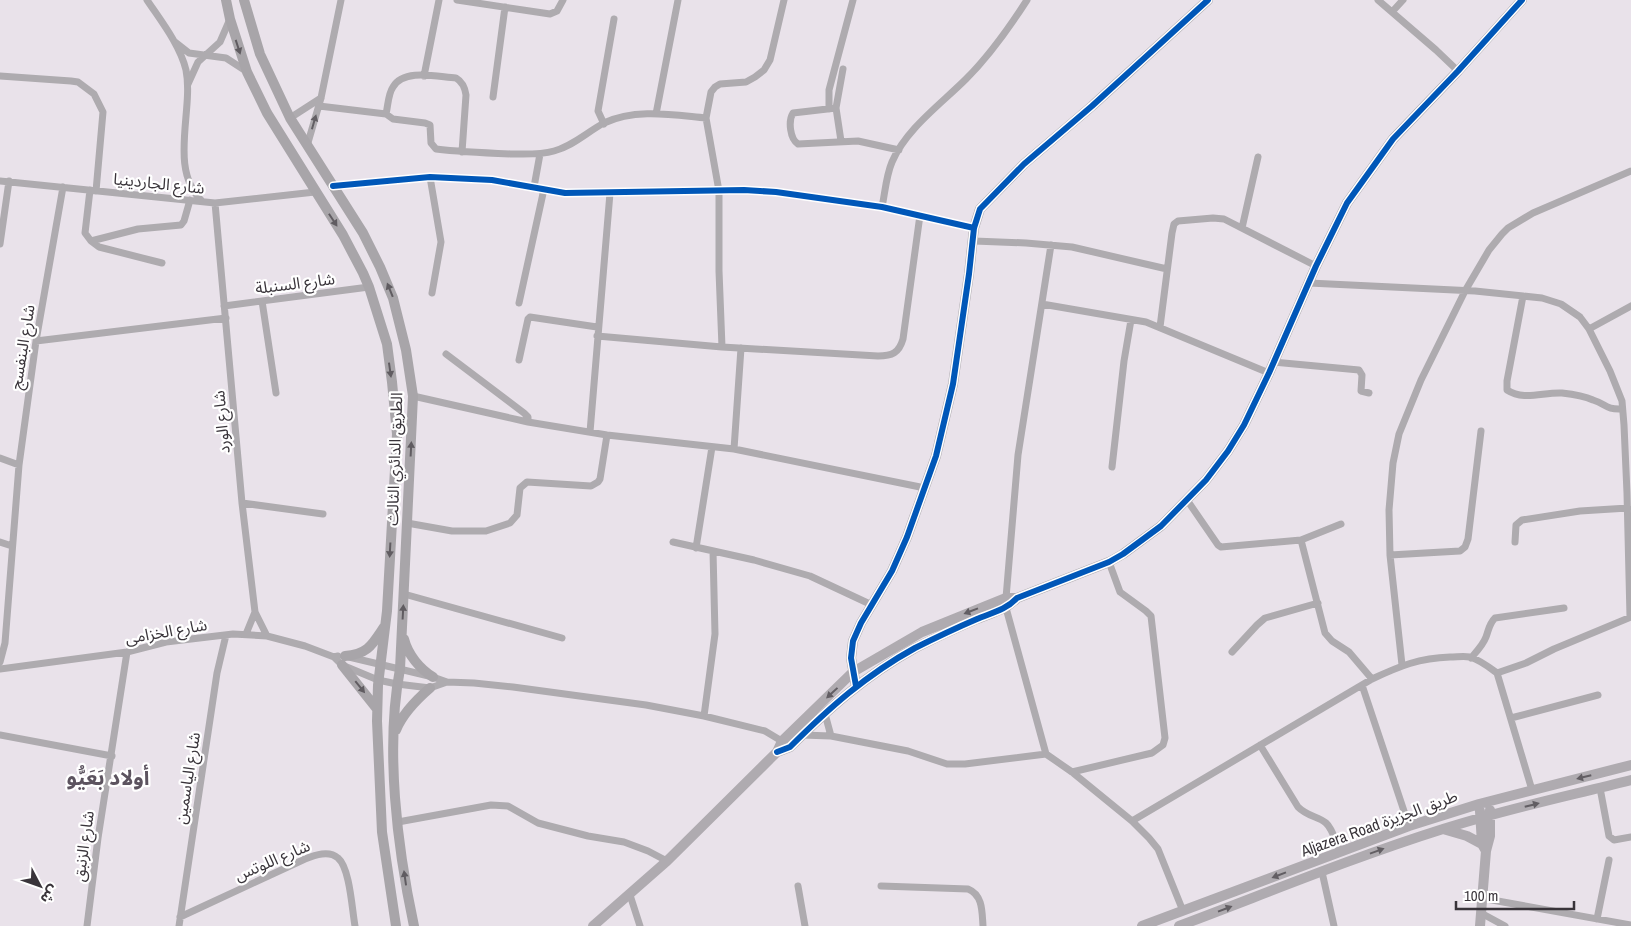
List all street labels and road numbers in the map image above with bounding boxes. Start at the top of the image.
street label: شارع الجاردينيا [112,167,206,201]
street label: شارع السنبلة [254,267,336,301]
street label: شارع البنفسج [4,303,42,391]
street label: شارع الورد [207,389,237,455]
street label: الطريق الدائري الثالث [381,392,409,526]
street label: شارع الخزامى [123,613,209,651]
street label: شارع الياسمين [169,730,207,826]
street label: Aljazera Road طريق الجزيزة [1297,784,1460,862]
street label: شارع الزنبق [67,809,101,883]
street label: شارع اللوتس [231,834,314,888]

